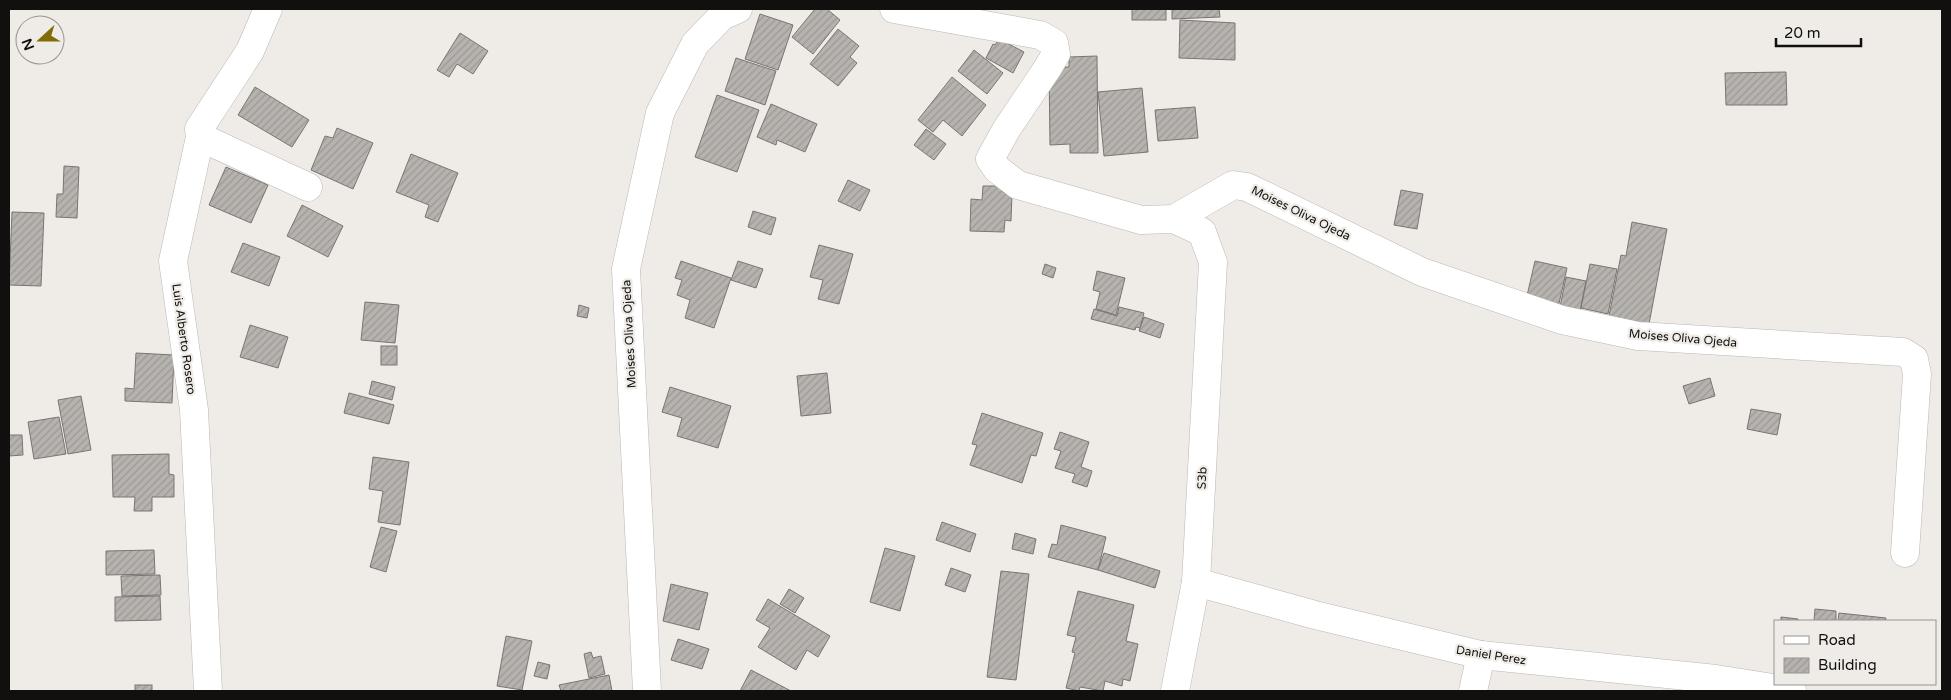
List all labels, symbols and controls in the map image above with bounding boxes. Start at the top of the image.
north arrow [15,15,65,65]
scale bar [1776,15,1861,47]
text: 20 m [1784,24,1821,42]
text: N [18,36,38,53]
street label: Moises Oliva Ojeda [1249,183,1353,243]
street label: Moises Oliva Ojeda [619,279,639,389]
street label: Luis Alberto Rosero [169,283,199,395]
street label: Moises Oliva Ojeda [1628,326,1738,350]
street label: S3b [1194,466,1210,490]
legend [1774,620,1936,685]
text: Road [1818,631,1856,649]
street label: Daniel Perez [1455,643,1527,667]
text: Building [1818,656,1877,674]

